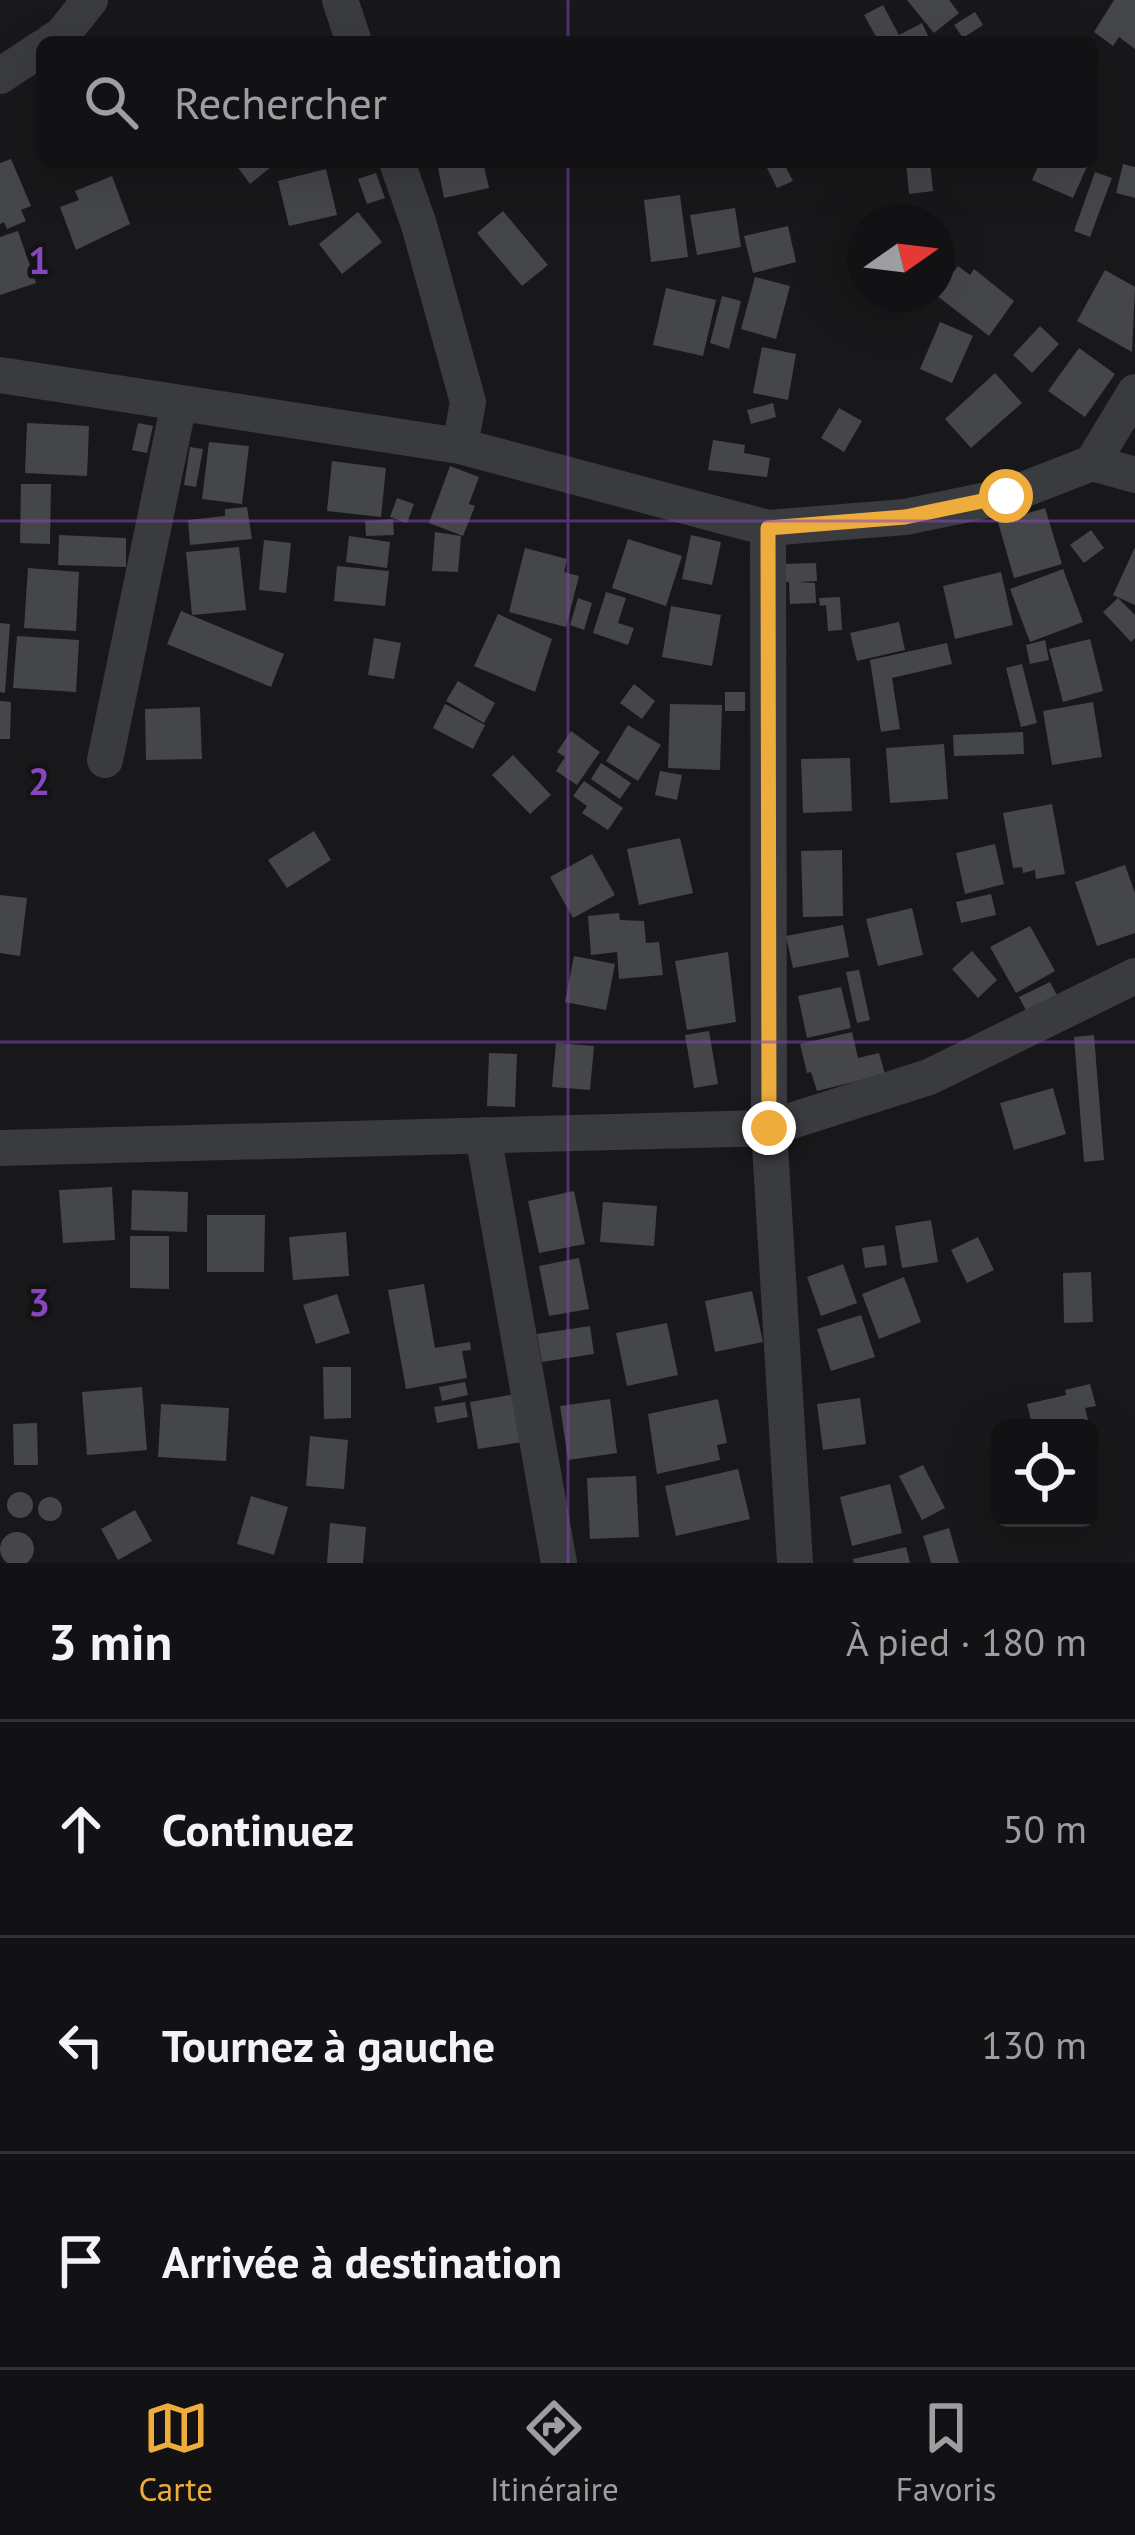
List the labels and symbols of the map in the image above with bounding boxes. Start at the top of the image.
north arrow [847,204,955,312]
text: 1 [28,234,50,285]
route start [979,469,1033,523]
text: 2 [28,755,50,806]
route end [742,1101,796,1155]
text: 3 [28,1276,50,1327]

